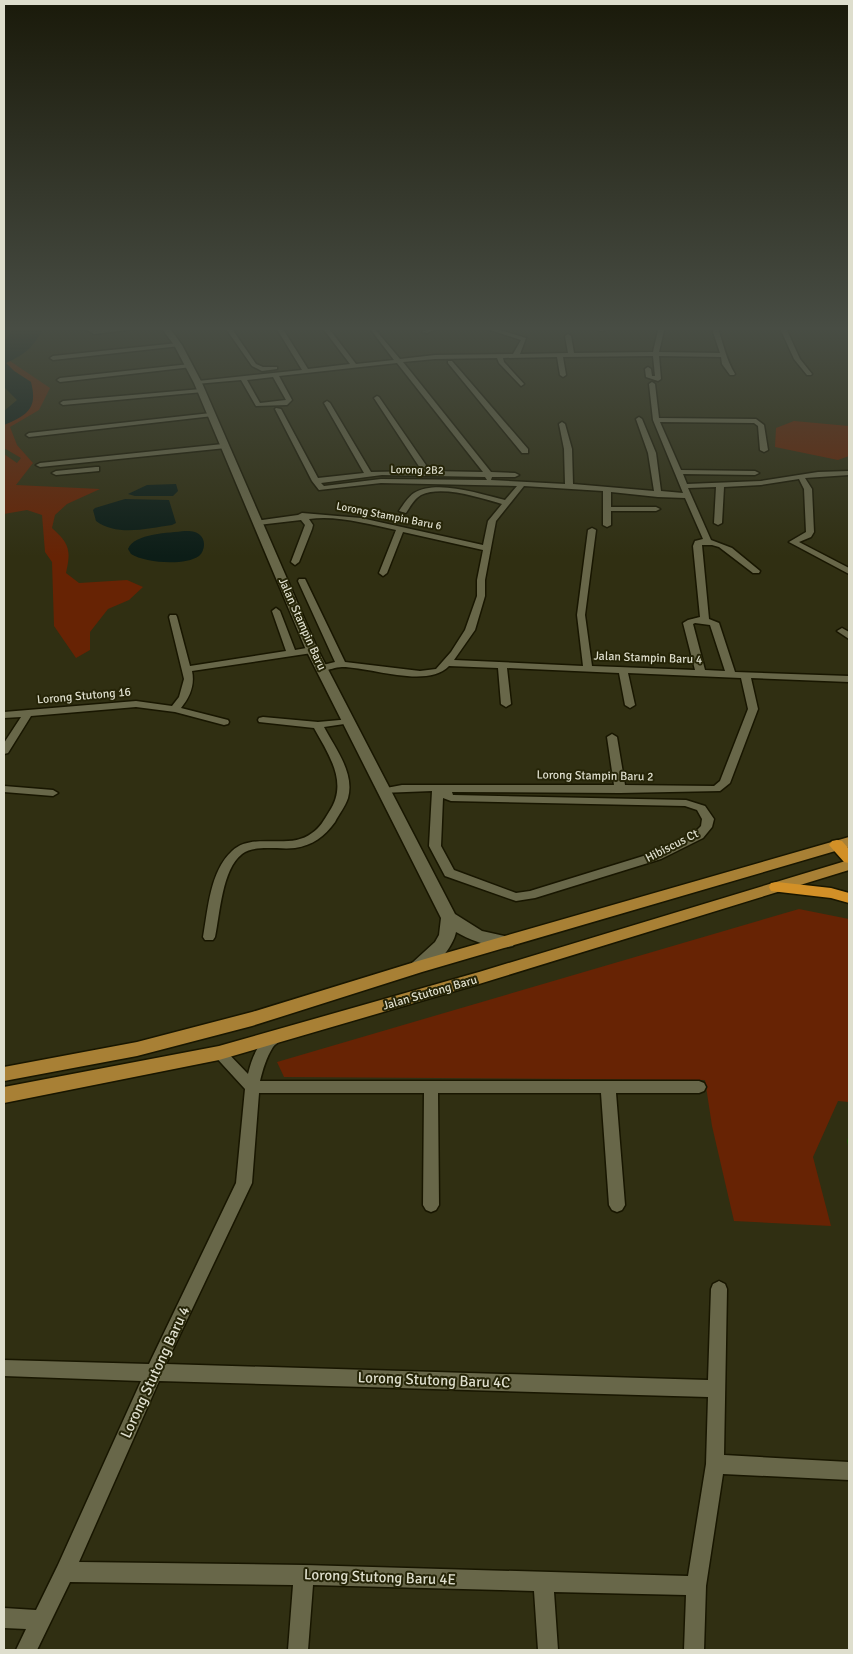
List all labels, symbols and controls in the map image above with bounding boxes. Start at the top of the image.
street label: Lorong 2B2 [390,463,444,477]
street label: Lorong Stampin Baru 6 [335,499,443,533]
street label: Jalan Stampin Baru [275,575,329,673]
street label: Jalan Stampin Baru 4 [593,649,703,667]
street label: Lorong Stutong 16 [36,684,132,708]
street label: Lorong Stampin Baru 2 [536,767,654,785]
street label: Hibiscus Ct [643,826,701,866]
street label: Jalan Stutong Baru [381,972,479,1014]
street label: Lorong Stutong Baru 4 [117,1303,193,1441]
street label: Lorong Stutong Baru 4C [357,1368,511,1392]
street label: Lorong Stutong Baru 4E [304,1565,456,1589]

